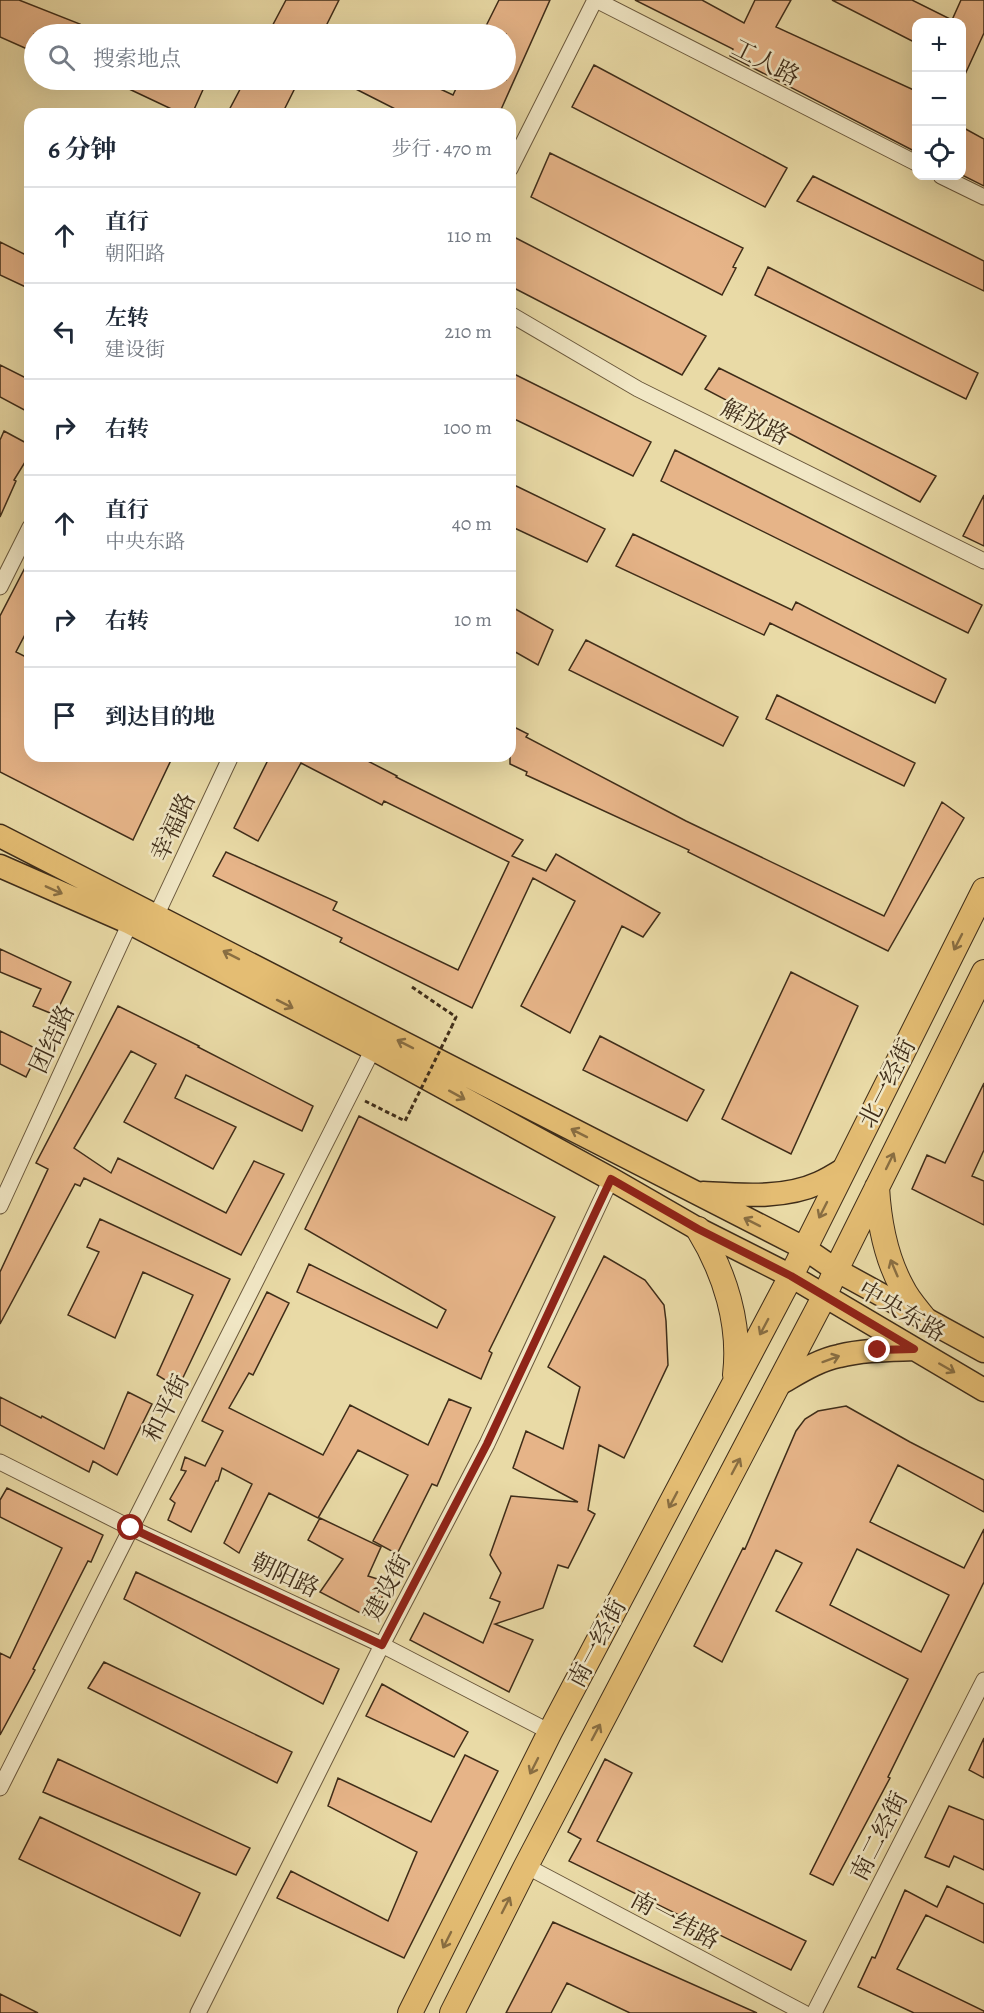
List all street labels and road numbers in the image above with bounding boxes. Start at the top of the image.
street label: 工人路 [727,31,805,93]
street label: 解放路 [716,392,794,452]
street label: 幸福路 [143,788,203,866]
street label: 团结路 [22,1000,82,1078]
street label: 北一经街 [851,1033,923,1133]
street label: 中央东路 [852,1273,952,1349]
street label: 和平街 [135,1369,197,1447]
street label: 朝阳路 [246,1545,324,1605]
street label: 建设街 [356,1548,418,1626]
street label: 南一经街 [560,1593,634,1693]
street label: 南二经街 [843,1786,915,1886]
street label: 南一纬路 [625,1883,725,1957]

